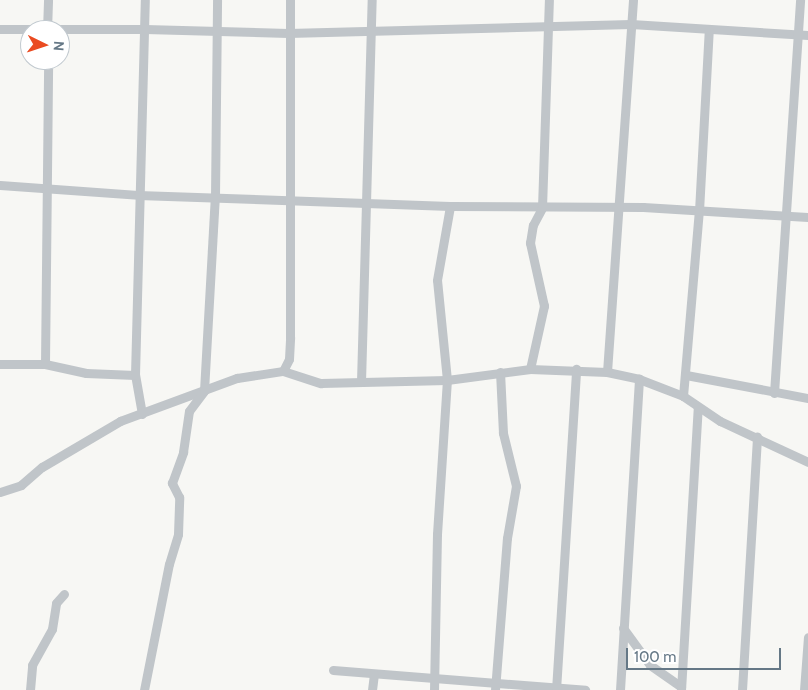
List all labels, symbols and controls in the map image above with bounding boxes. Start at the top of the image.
north arrow [20,20,70,70]
text: N [50,40,68,52]
scale bar [628,638,783,670]
text: 100 m [634,648,676,666]

